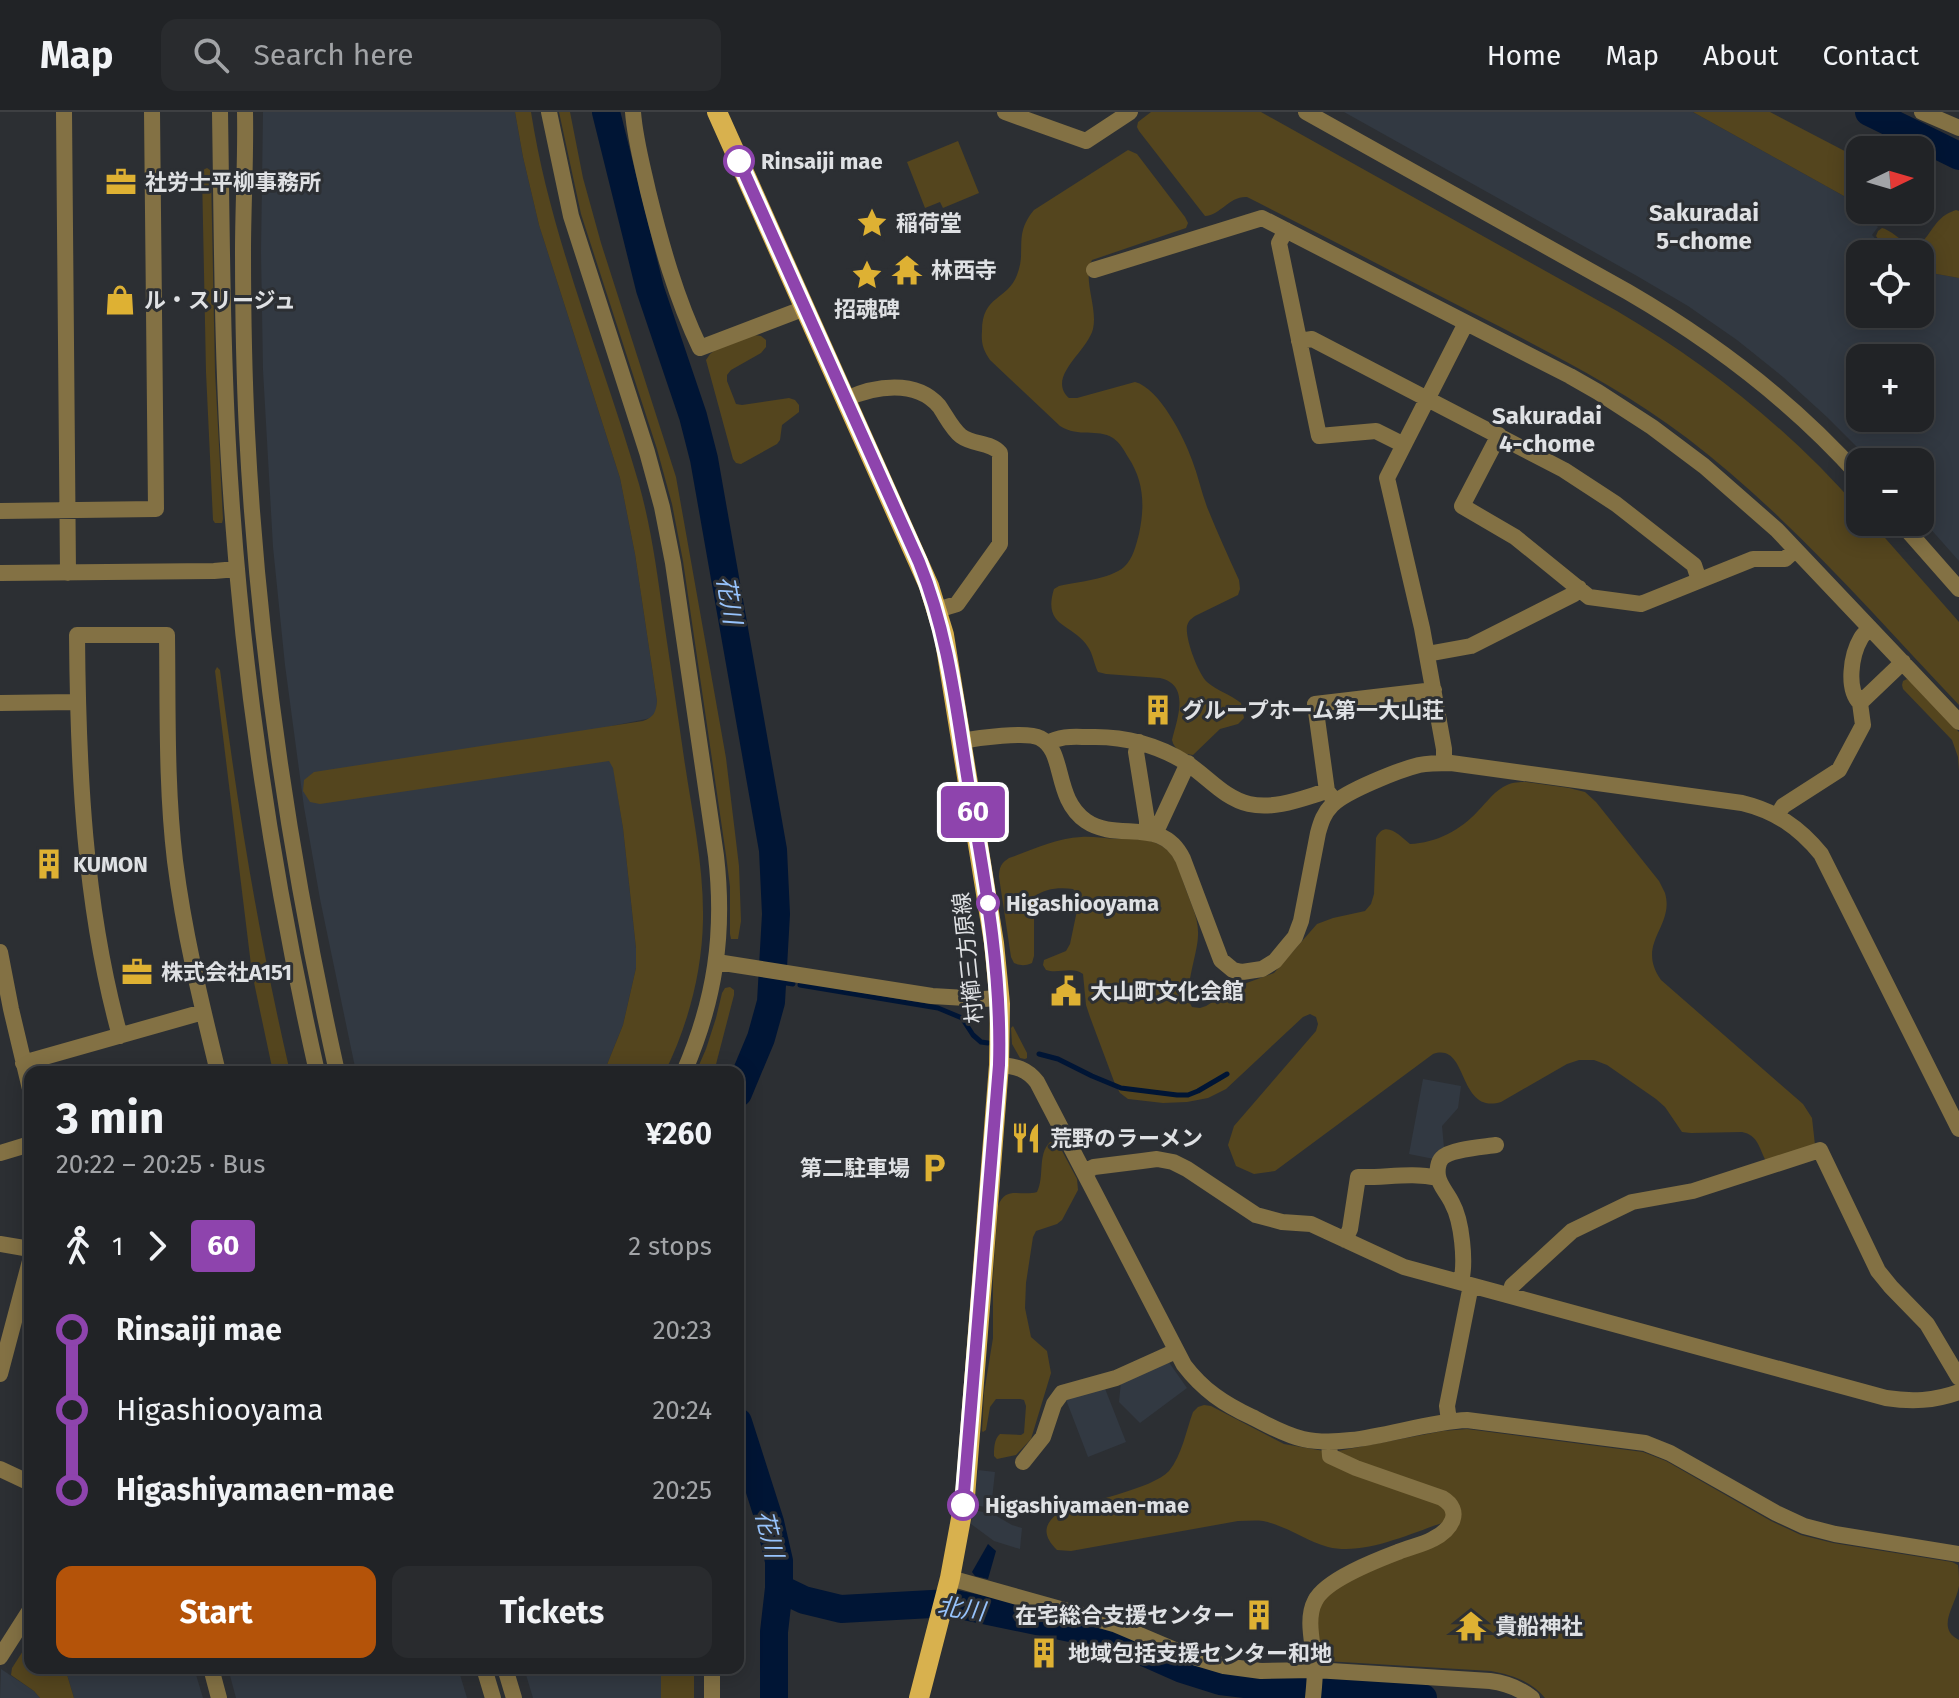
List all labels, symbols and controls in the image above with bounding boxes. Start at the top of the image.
search box [161,19,721,91]
text: Map [40,32,113,78]
icon: search [189,33,233,77]
text: Search here [253,37,414,73]
text: Home [1487,39,1561,72]
text: Map [1605,39,1659,72]
text: About [1703,39,1778,72]
text: Contact [1822,39,1919,72]
north arrow [1846,136,1934,224]
map controls [1846,136,1934,536]
marker: Rinsaiji mae [724,146,754,176]
place label: Rinsaiji mae [761,148,883,175]
office icon: 社労士平柳事務所 [104,165,138,199]
place label: 社労士平柳事務所 [145,169,321,196]
district label: Sakuradai 5-chome [1649,199,1759,255]
place icon: 稲荷堂 [855,206,889,240]
place label: 稲荷堂 [896,210,962,237]
button: locate [1846,240,1934,328]
temple icon: 林西寺 [890,253,924,287]
place label: 林西寺 [931,257,997,284]
place icon: 招魂碑 [850,258,884,292]
shop icon: ル・スリージュ [103,283,137,317]
place label: ル・スリージュ [144,287,296,314]
place label: 招魂碑 [834,296,900,323]
button: + [1846,344,1934,432]
district label: Sakuradai 4-chome [1492,402,1602,458]
button: − [1846,448,1934,536]
water label: 花川 [711,574,747,629]
building icon: グループホーム第一大山荘 [1141,693,1175,727]
place label: グループホーム第一大山荘 [1182,697,1444,724]
line badge: 60 [937,786,1009,838]
text: 60 [957,795,989,828]
building icon: KUMON [32,847,66,881]
place label: KUMON [73,851,148,878]
place label: Higashiooyama [1006,890,1159,917]
street label: 村櫛三方原線 [948,891,988,1025]
marker: Higashiooyama [977,892,999,914]
office icon: 株式会社A151 [120,955,154,989]
place label: 株式会社A151 [161,959,292,986]
public building icon: 大山町文化会館 [1049,974,1083,1008]
place label: 大山町文化会館 [1090,978,1244,1005]
text: 3 min [56,1092,164,1145]
text: ¥260 [645,1116,712,1152]
restaurant icon: 荒野のラーメン [1009,1121,1043,1155]
place label: 荒野のラーメン [1050,1125,1203,1152]
text: 20:22 – 20:25 · Bus [56,1149,265,1180]
parking icon: 第二駐車場 [917,1151,951,1185]
place label: 第二駐車場 [800,1155,910,1182]
icon: walk [56,1224,100,1268]
icon: forward [135,1224,179,1268]
text: 60 [207,1229,239,1262]
text: 1 [112,1231,123,1262]
text: 2 stops [628,1231,712,1262]
text: Rinsaiji mae [116,1312,282,1348]
text: 20:23 [653,1315,712,1346]
text: Higashiooyama [116,1392,324,1428]
text: 20:24 [652,1395,712,1426]
text: Higashiyamaen-mae [116,1472,394,1508]
text: 20:25 [652,1475,712,1506]
marker: Higashiyamaen-mae [948,1490,978,1520]
place label: Higashiyamaen-mae [985,1492,1189,1519]
water label: 花川 [750,1507,789,1564]
button: Start [56,1566,376,1658]
button: Tickets [392,1566,712,1658]
water label: 北川 [935,1592,990,1626]
building icon: 在宅総合支援センター [1242,1598,1276,1632]
place label: 在宅総合支援センター [1015,1602,1235,1629]
temple icon: 貴船神社 [1454,1609,1488,1643]
place label: 貴船神社 [1495,1613,1583,1640]
building icon: 地域包括支援センター和地 [1027,1636,1061,1670]
place label: 地域包括支援センター和地 [1068,1640,1332,1667]

